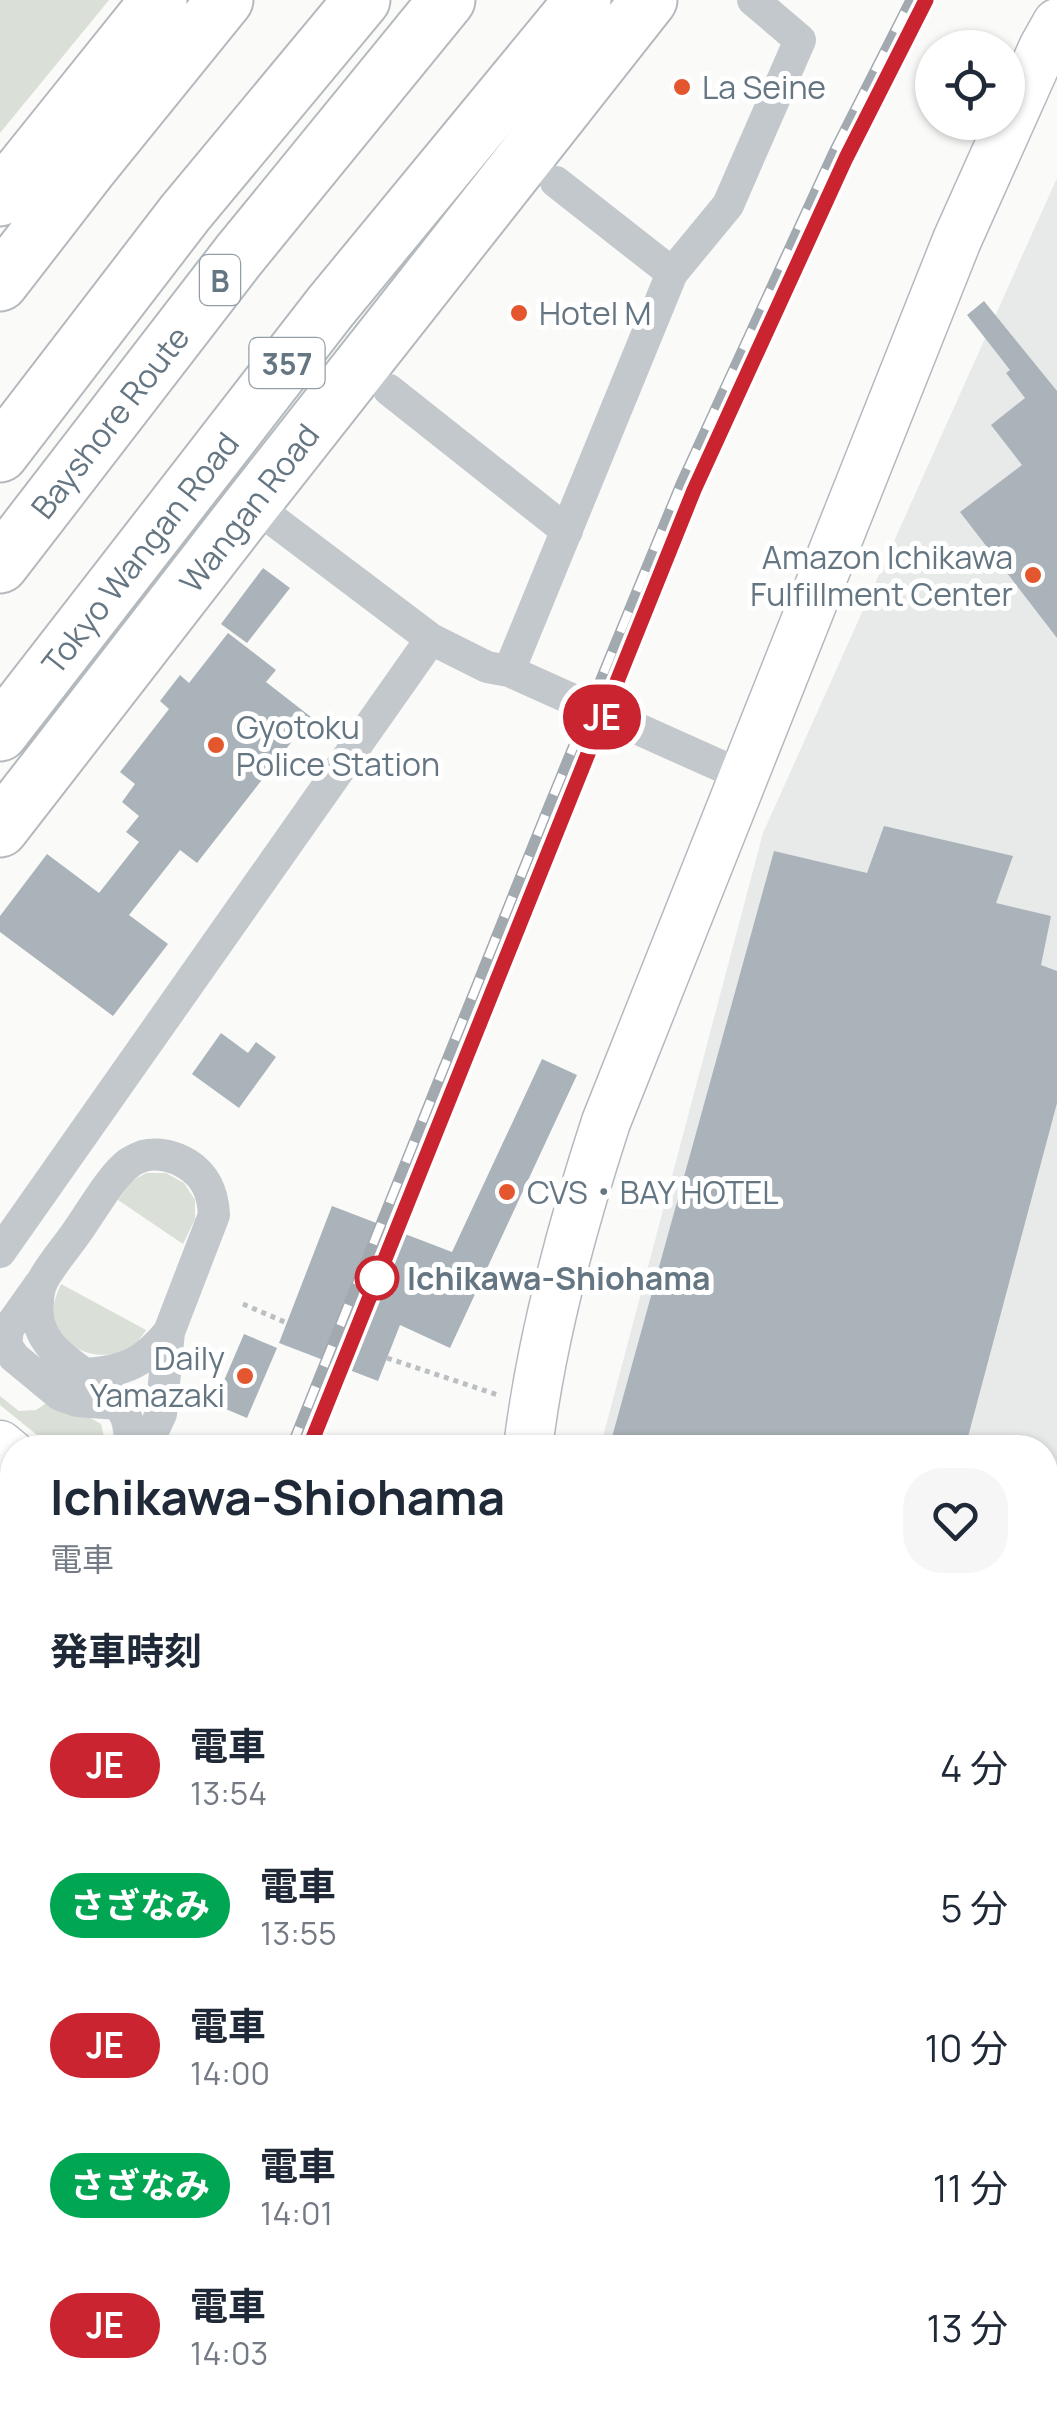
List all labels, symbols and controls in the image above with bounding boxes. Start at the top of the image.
map controls [915,30,1025,140]
button: locate [915,30,1025,140]
place label: La Seine [702,65,826,109]
marker: La Seine [671,76,693,98]
road number: B [200,255,240,305]
place label: Hotel M [539,291,651,335]
marker: Hotel M [508,302,530,324]
street label: Bayshore Route [21,317,199,527]
road number: 357 [250,338,324,388]
street label: Wangan Road [169,414,329,602]
street label: Tokyo Wangan Road [31,423,249,683]
place label: Amazon Ichikawa Fulfillment Center [750,535,1013,616]
marker: Amazon Ichikawa Fulfillment Center [1022,564,1044,586]
line badge: JE [557,684,647,750]
text: JE [583,693,621,741]
place label: Gyotoku Police Station [236,705,440,786]
marker: Gyotoku Police Station [205,734,227,756]
place label: CVS・BAY HOTEL [527,1170,779,1214]
marker: CVS・BAY HOTEL [496,1181,518,1203]
place label: Ichikawa-Shiohama [407,1256,710,1300]
marker: Ichikawa-Shiohama [356,1257,398,1299]
place label: Daily Yamazaki [90,1336,225,1417]
marker: Daily Yamazaki [234,1365,256,1387]
text: Ichikawa-Shiohama [50,1464,505,1529]
button: heart [903,1468,1008,1573]
text: 電車 [50,1537,114,1581]
text: 発車時刻 [50,1624,202,1676]
text: 電車 [190,1719,266,1771]
text: JE [86,1741,124,1789]
text: 4 分 [940,1741,1008,1793]
text: 13:54 [190,1771,267,1815]
text: 電車 [260,1859,336,1911]
text: さざなみ [70,1881,210,1929]
text: 5 分 [940,1881,1008,1933]
text: 13:55 [260,1911,337,1955]
text: 電車 [190,1999,266,2051]
text: JE [86,2021,124,2069]
text: 10 分 [924,2021,1008,2073]
text: 14:00 [190,2051,270,2095]
text: 電車 [260,2139,336,2191]
text: さざなみ [70,2161,210,2209]
text: 11 分 [933,2161,1008,2213]
text: 14:01 [260,2191,333,2235]
text: 電車 [190,2279,266,2331]
text: JE [86,2301,124,2349]
text: 13 分 [927,2301,1008,2353]
text: 14:03 [190,2331,268,2375]

